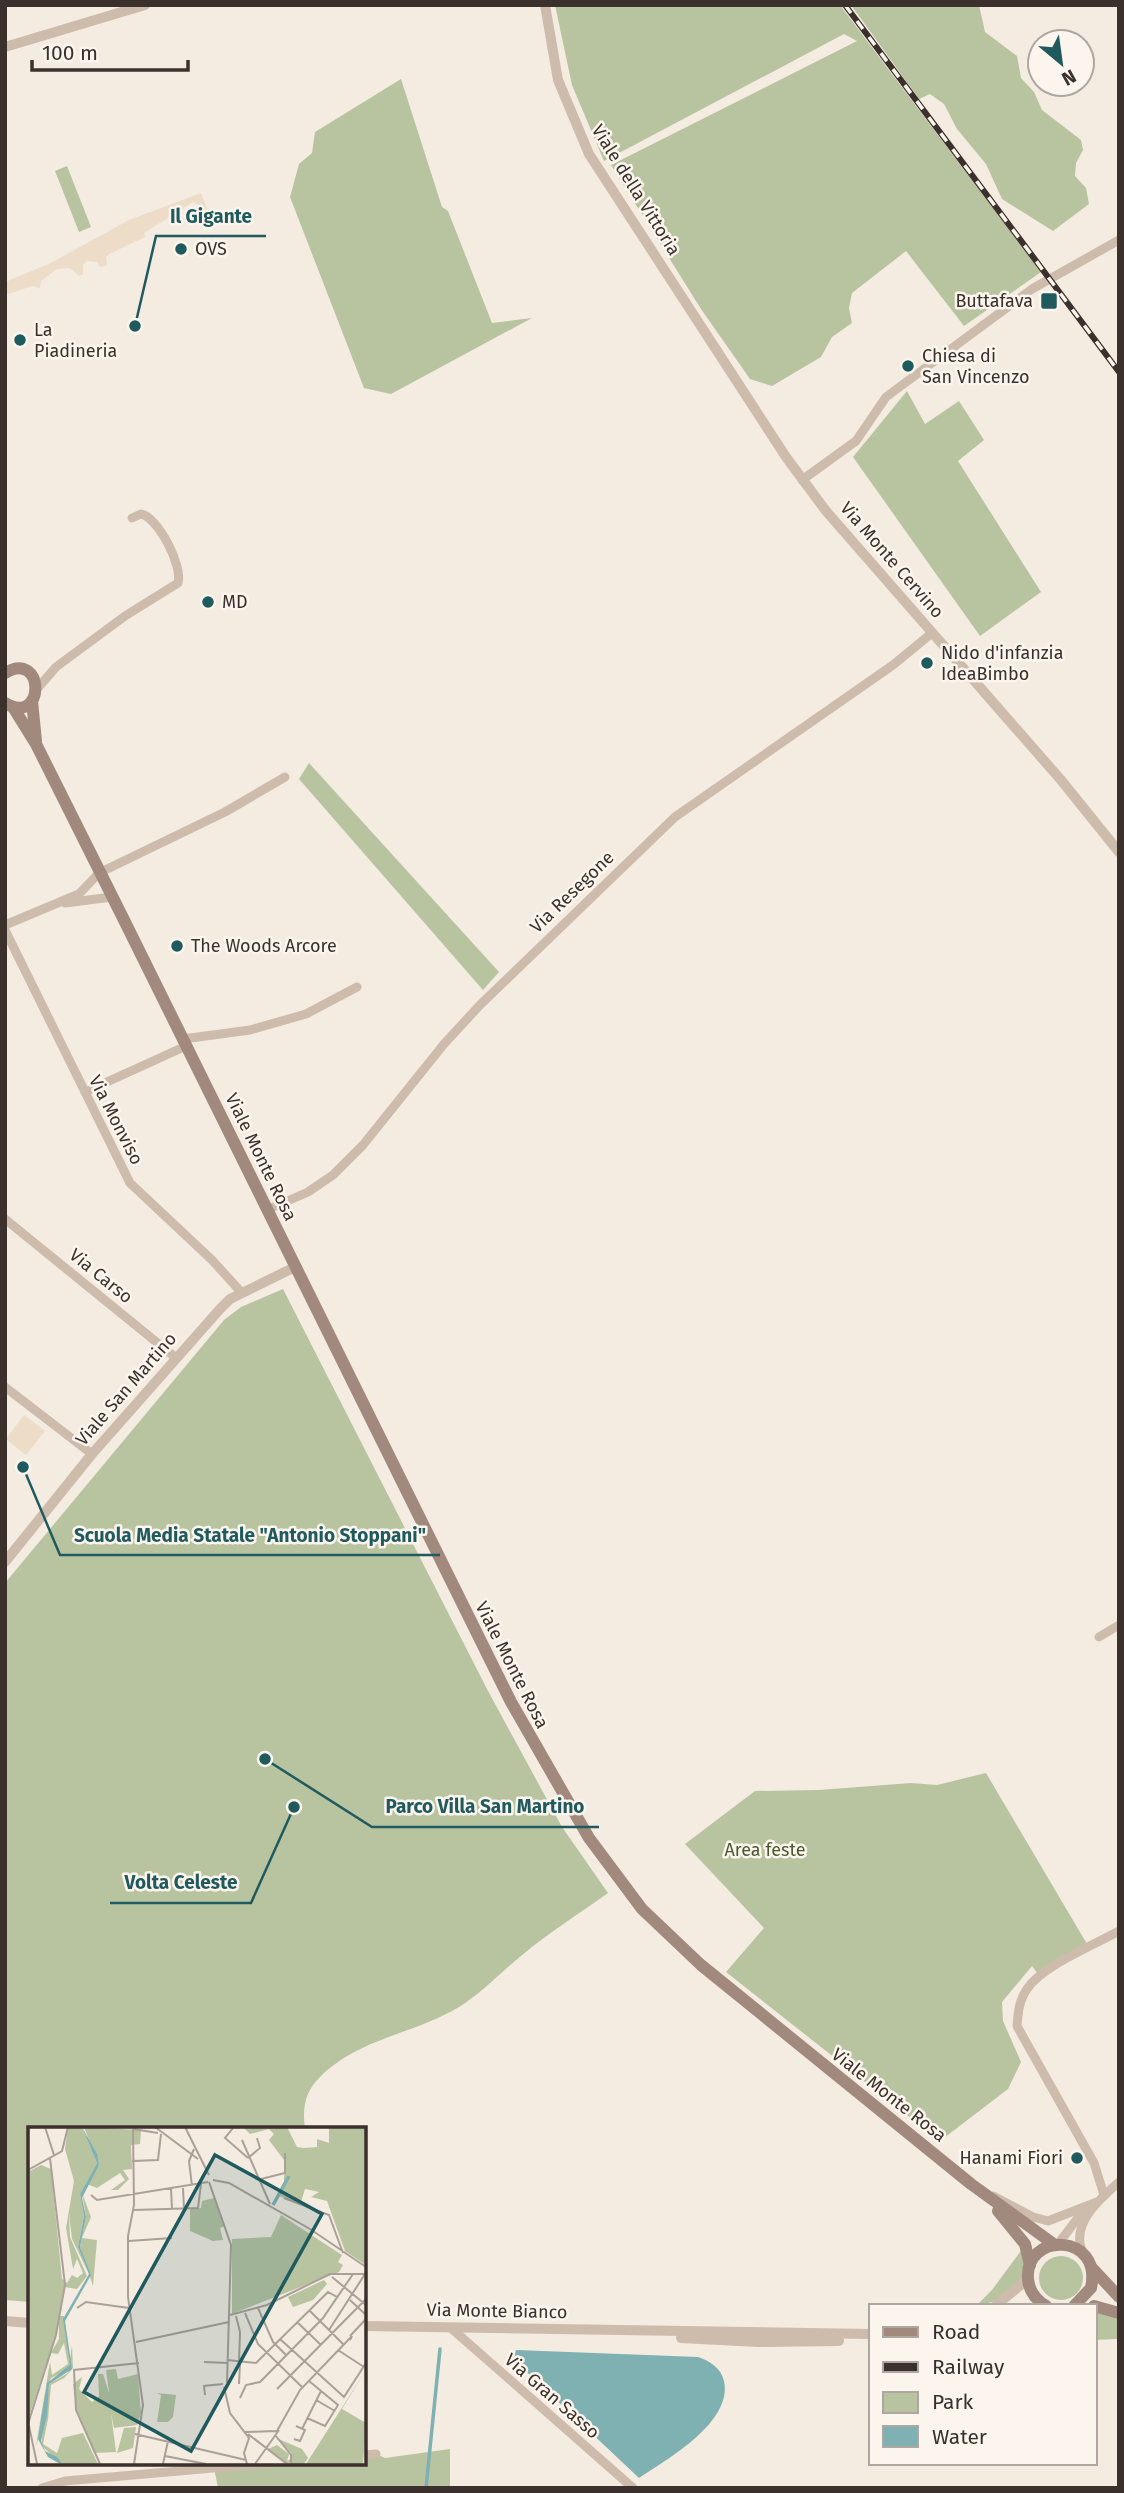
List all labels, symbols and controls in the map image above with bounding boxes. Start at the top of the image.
scale bar [32,28,187,72]
north arrow [1026,28,1096,98]
text: 100 m [42,40,98,66]
text: N [1058,64,1080,91]
street label: Viale della Vittoria [587,120,685,260]
callout: Il Gigante [156,196,266,236]
text: Il Gigante [170,205,252,228]
place label: OVS [195,238,227,260]
marker: OVS [173,241,189,257]
place label: Buttafava [955,290,1033,312]
marker: Buttafava [1039,291,1059,311]
place label: La Piadineria [34,319,117,362]
marker: La Piadineria [12,332,28,348]
place label: Chiesa di San Vincenzo [922,345,1029,388]
marker: Chiesa di San Vincenzo [900,358,916,374]
street label: Via Monte Cervino [835,497,949,623]
place label: MD [222,591,248,613]
marker: MD [200,594,216,610]
place label: Nido d'infanzia IdeaBimbo [941,642,1063,685]
marker: Nido d'infanzia IdeaBimbo [919,655,935,671]
street label: Via Resegone [525,846,619,938]
place label: The Woods Arcore [191,935,337,957]
marker: The Woods Arcore [169,938,185,954]
street label: Via Monviso [84,1072,148,1168]
street label: Viale Monte Rosa [221,1089,301,1225]
street label: Via Carso [65,1244,137,1308]
street label: Viale San Martino [71,1328,181,1450]
callout: Scuola Media Statale "Antonio Stoppani" [60,1515,440,1555]
text: Scuola Media Statale "Antonio Stoppani" [74,1524,426,1547]
street label: Viale Monte Rosa [471,1598,553,1732]
callout: Parco Villa San Martino [372,1787,599,1827]
text: Parco Villa San Martino [386,1795,584,1818]
park label: Area feste [724,1839,806,1861]
callout: Volta Celeste [110,1863,251,1903]
text: Volta Celeste [124,1871,237,1894]
street label: Viale Monte Rosa [827,2043,951,2147]
inset map [28,2127,366,2465]
place label: Hanami Fiori [960,2147,1063,2169]
marker: Hanami Fiori [1069,2150,1085,2166]
street label: Via Monte Bianco [426,2299,568,2323]
legend [869,2304,1096,2465]
text: Road [932,2319,980,2345]
street label: Via Gran Sasso [500,2349,604,2443]
text: Railway [932,2354,1005,2380]
text: Park [932,2389,974,2415]
text: Water [932,2424,987,2450]

